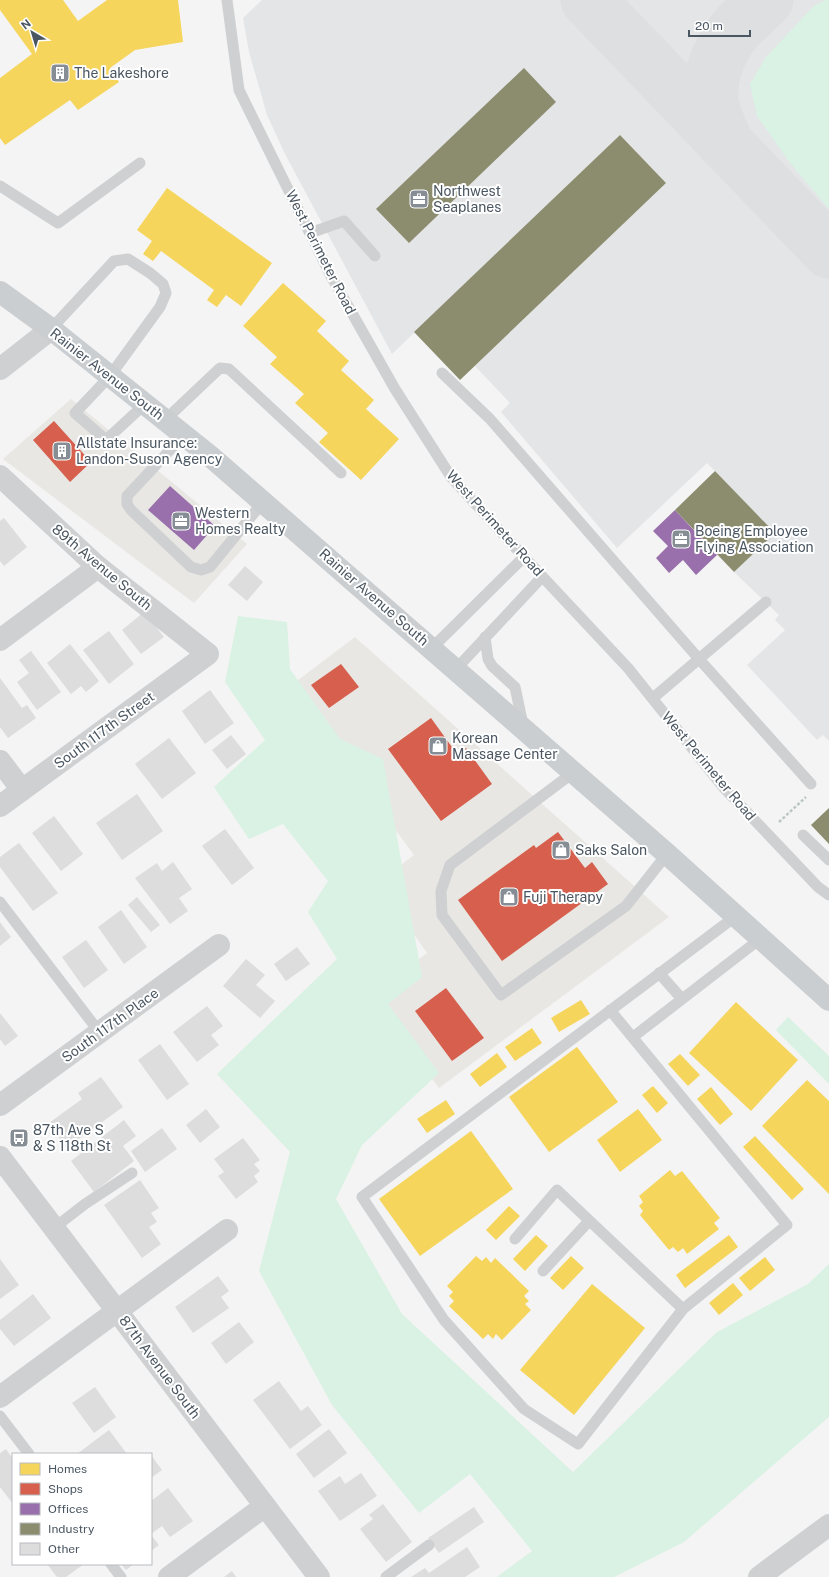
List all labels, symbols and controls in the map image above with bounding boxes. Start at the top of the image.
north arrow [12,12,52,52]
scale bar [689,12,750,38]
text: N [19,17,33,31]
text: 20 m [695,19,723,33]
building icon: The Lakeshore [49,62,71,84]
place label: The Lakeshore [74,65,169,81]
place label: Northwest Seaplanes [433,183,501,215]
street label: West Perimeter Road [283,187,359,317]
office icon: Northwest Seaplanes [408,188,430,210]
street label: Rainier Avenue South [47,325,167,423]
place label: Allstate Insurance: Landon-Suson Agency [76,435,223,467]
building icon: Allstate Insurance: Landon-Suson Agency [51,440,73,462]
street label: West Perimeter Road [443,467,547,579]
place label: Western Homes Realty [195,505,286,537]
office icon: Western Homes Realty [170,510,192,532]
street label: 89th Avenue South [49,521,155,613]
place label: Boeing Employee Flying Association [695,523,814,555]
office icon: Boeing Employee Flying Association [670,528,692,550]
street label: Rainier Avenue South [316,545,432,649]
street label: South 117th Street [51,688,157,772]
street label: West Perimeter Road [659,708,759,824]
place label: Korean Massage Center [452,730,558,762]
shop icon: Korean Massage Center [427,735,449,757]
shop icon: Saks Salon [550,839,572,861]
place label: Saks Salon [575,842,647,858]
shop icon: Fuji Therapy [498,886,520,908]
place label: Fuji Therapy [523,889,603,905]
street label: South 117th Place [59,985,161,1065]
place label: 87th Ave S & S 118th St [33,1122,111,1154]
bus stop icon: 87th Ave S & S 118th St [8,1127,30,1149]
street label: 87th Avenue South [116,1312,204,1422]
legend [12,1453,152,1565]
text: Homes [48,1462,87,1476]
text: Shops [48,1482,83,1496]
text: Offices [48,1502,88,1516]
text: Industry [48,1522,95,1536]
text: Other [48,1542,80,1556]

